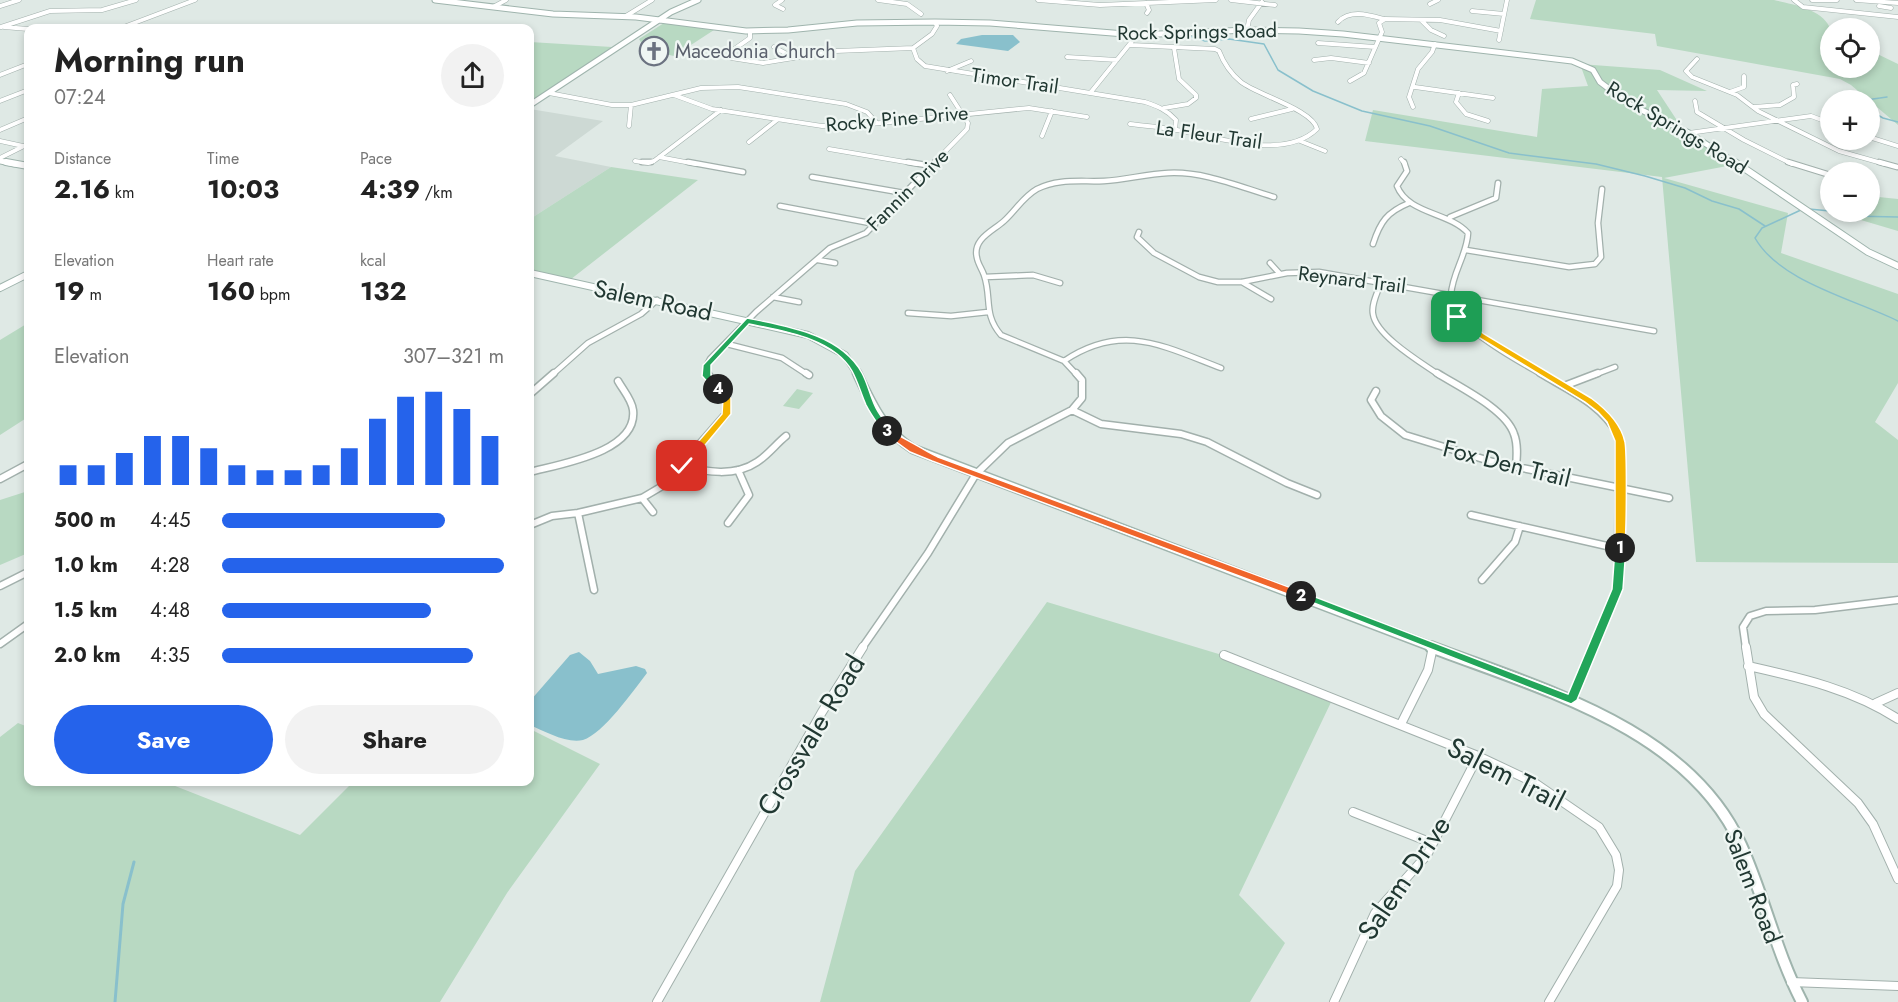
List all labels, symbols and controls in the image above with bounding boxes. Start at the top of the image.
street label: Rock Springs Road [1117,16,1277,48]
map controls [1820,18,1880,222]
button: locate [1820,18,1880,78]
church icon: Macedonia Church [638,35,670,67]
text: Morning run [54,37,245,84]
place label: Macedonia Church [675,37,836,66]
button: share [441,44,504,107]
street label: Timor Trail [969,61,1061,101]
street label: Rock Springs Road [1601,74,1753,182]
text: 07:24 [54,83,106,112]
button: + [1820,90,1880,150]
street label: Rocky Pine Drive [825,98,969,140]
street label: La Fleur Trail [1154,113,1264,157]
street label: Fannin Drive [860,142,956,238]
text: Distance [54,147,111,170]
text: Time [207,147,239,170]
text: Pace [360,147,392,170]
button: − [1820,162,1880,222]
text: 2.16 [54,170,110,208]
text: 10:03 [207,170,279,208]
text: 4:39 [360,170,420,208]
text: km [110,181,134,204]
text: /km [420,181,453,204]
text: Elevation [54,249,114,272]
text: Heart rate [207,249,274,272]
text: kcal [360,249,386,272]
street label: Reynard Trail [1296,259,1408,301]
street label: Salem Road [591,270,715,330]
text: 19 [54,272,85,310]
text: 160 [207,272,255,310]
text: 132 [360,272,406,310]
text: m [85,283,102,306]
text: bpm [255,283,290,306]
pin [1431,291,1482,342]
icon: arrive [1440,300,1473,333]
text: Elevation [54,342,129,371]
text: 307–321 m [403,342,504,371]
pin: 4 [703,374,733,404]
text: 4 [712,377,724,400]
pin: 3 [872,416,902,446]
text: 3 [882,419,892,442]
street label: Fox Den Trail [1439,430,1575,496]
pin [656,440,707,491]
icon: check [665,449,698,482]
text: 500 m [54,506,116,535]
text: 4:45 [150,506,191,535]
pin: 1 [1605,533,1635,563]
text: 1 [1616,536,1624,559]
text: 1.0 km [54,551,118,580]
text: 4:28 [150,551,190,580]
pin: 2 [1286,581,1316,611]
text: 2 [1296,584,1306,607]
text: 1.5 km [54,596,117,625]
text: 4:48 [150,596,190,625]
text: 2.0 km [54,641,121,670]
text: 4:35 [150,641,190,670]
street label: Crossvale Road [747,647,875,823]
button: Save [54,705,273,774]
button: Share [285,705,504,774]
street label: Salem Trail [1440,727,1572,821]
street label: Salem Drive [1347,808,1461,948]
street label: Salem Road [1715,824,1791,948]

